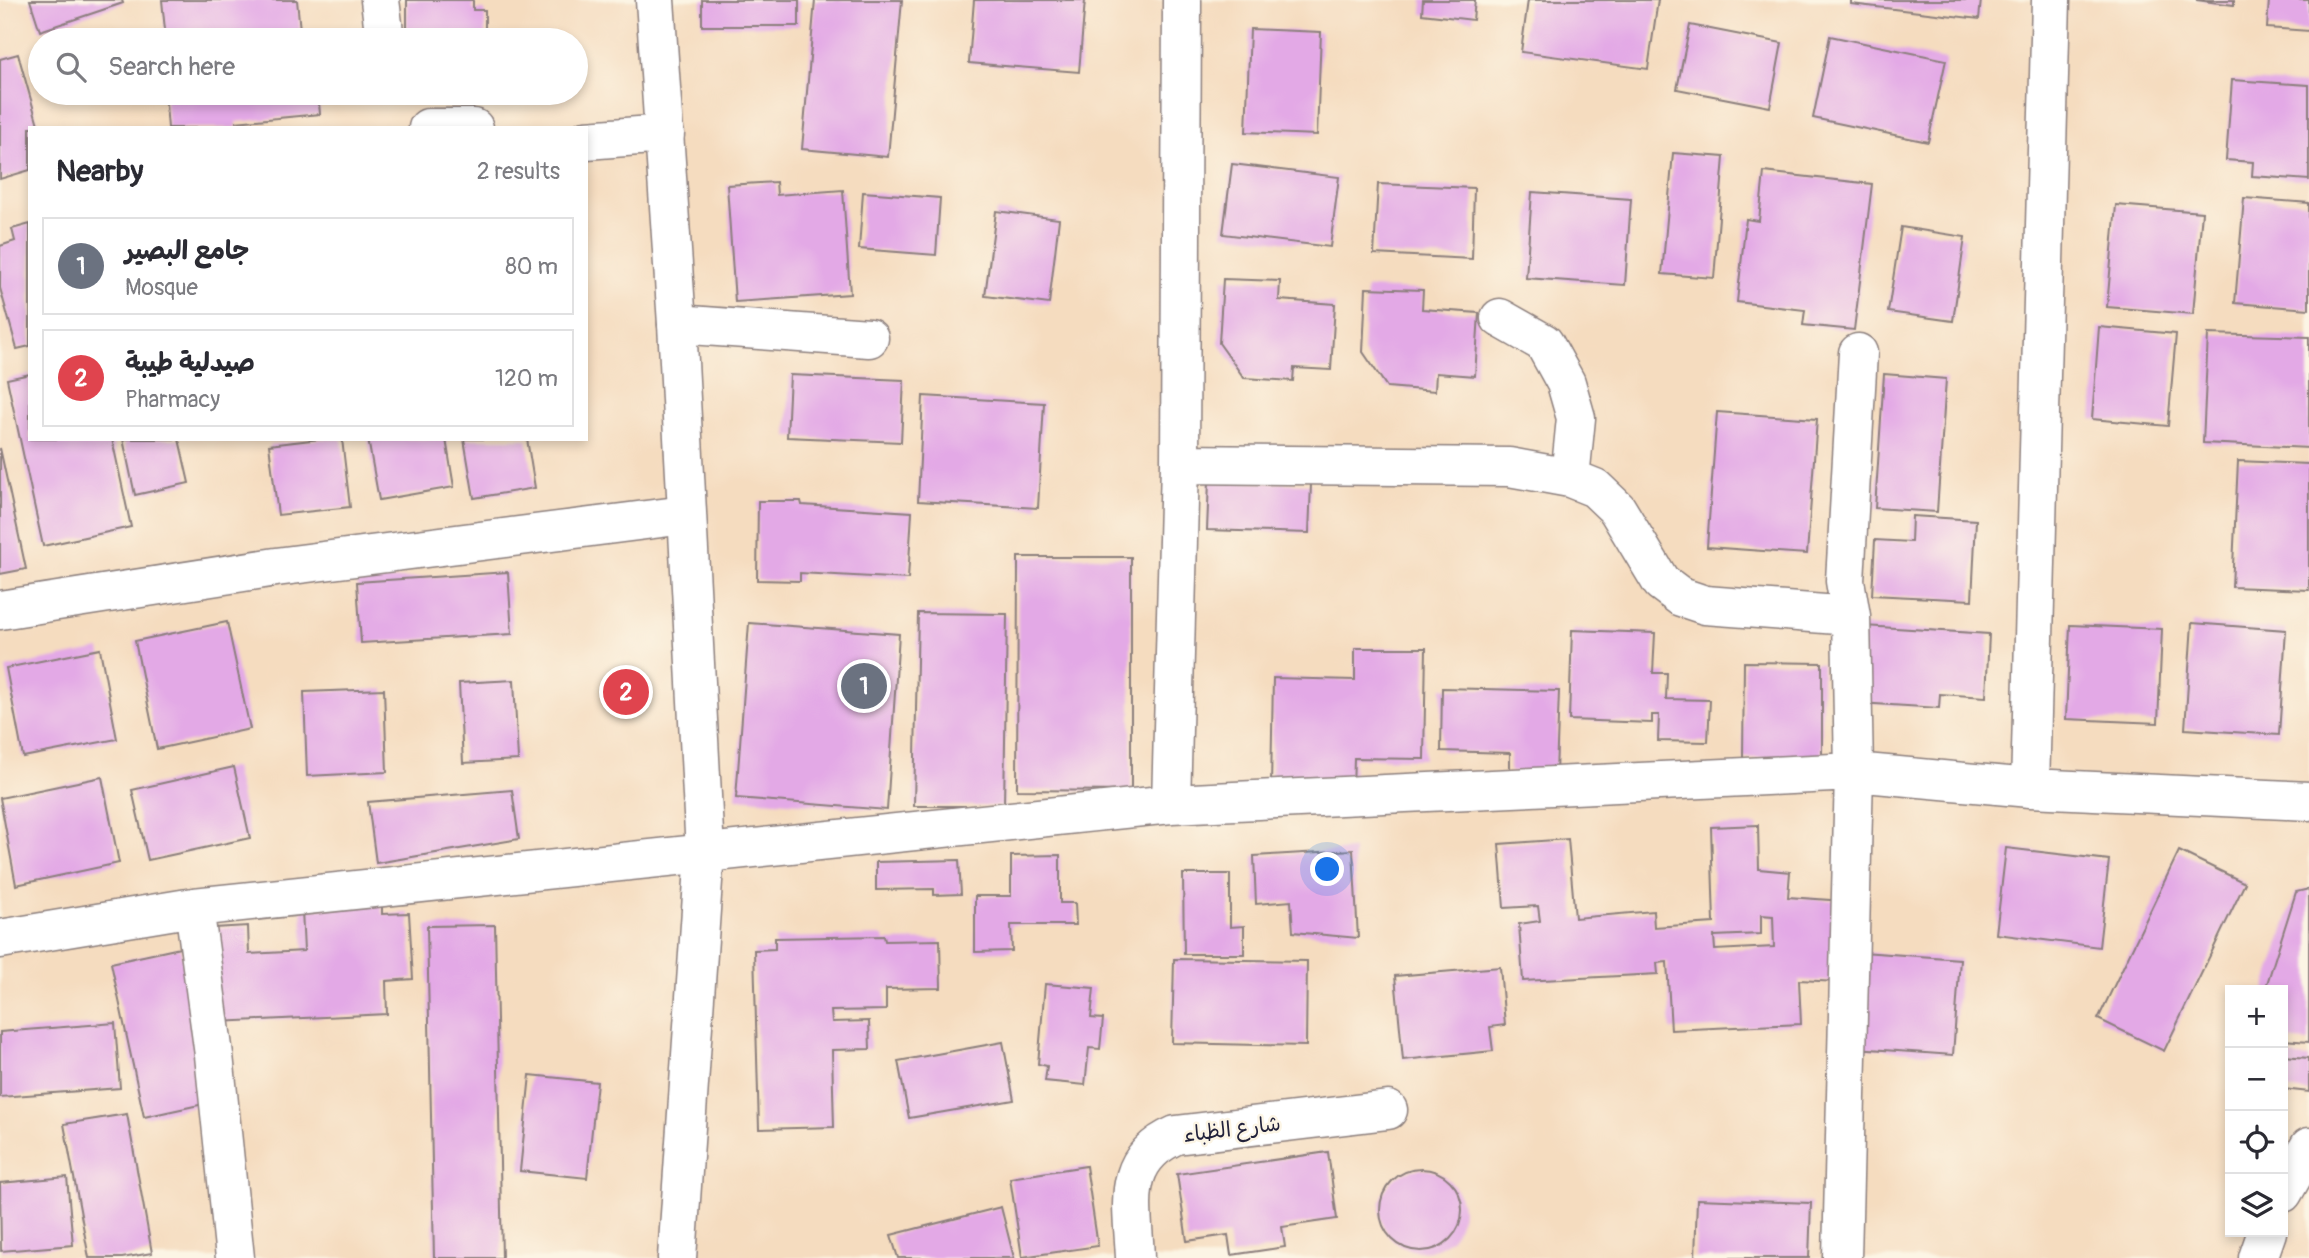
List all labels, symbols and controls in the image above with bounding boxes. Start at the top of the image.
search box [28,28,588,105]
icon: search [52,48,90,86]
text: Search here [108,51,235,83]
text: Nearby [56,153,143,190]
text: 2 results [477,157,560,186]
text: جامع البصير [125,235,249,267]
text: 1 [77,252,86,281]
text: 80 m [505,252,558,281]
text: Mosque [125,273,198,302]
text: صيدلية طيبة [125,347,255,379]
text: 2 [75,364,87,393]
text: 120 m [495,364,558,393]
text: Pharmacy [125,385,220,414]
pin: 1 [841,660,887,712]
pin: 2 [603,666,649,718]
your location [1310,852,1344,886]
map controls [2225,985,2288,1237]
button: + [2225,985,2288,1048]
button: − [2225,1048,2288,1111]
street label: شارع الظباء [1182,1110,1282,1150]
button: locate [2225,1111,2288,1174]
button: layers [2225,1174,2288,1237]

